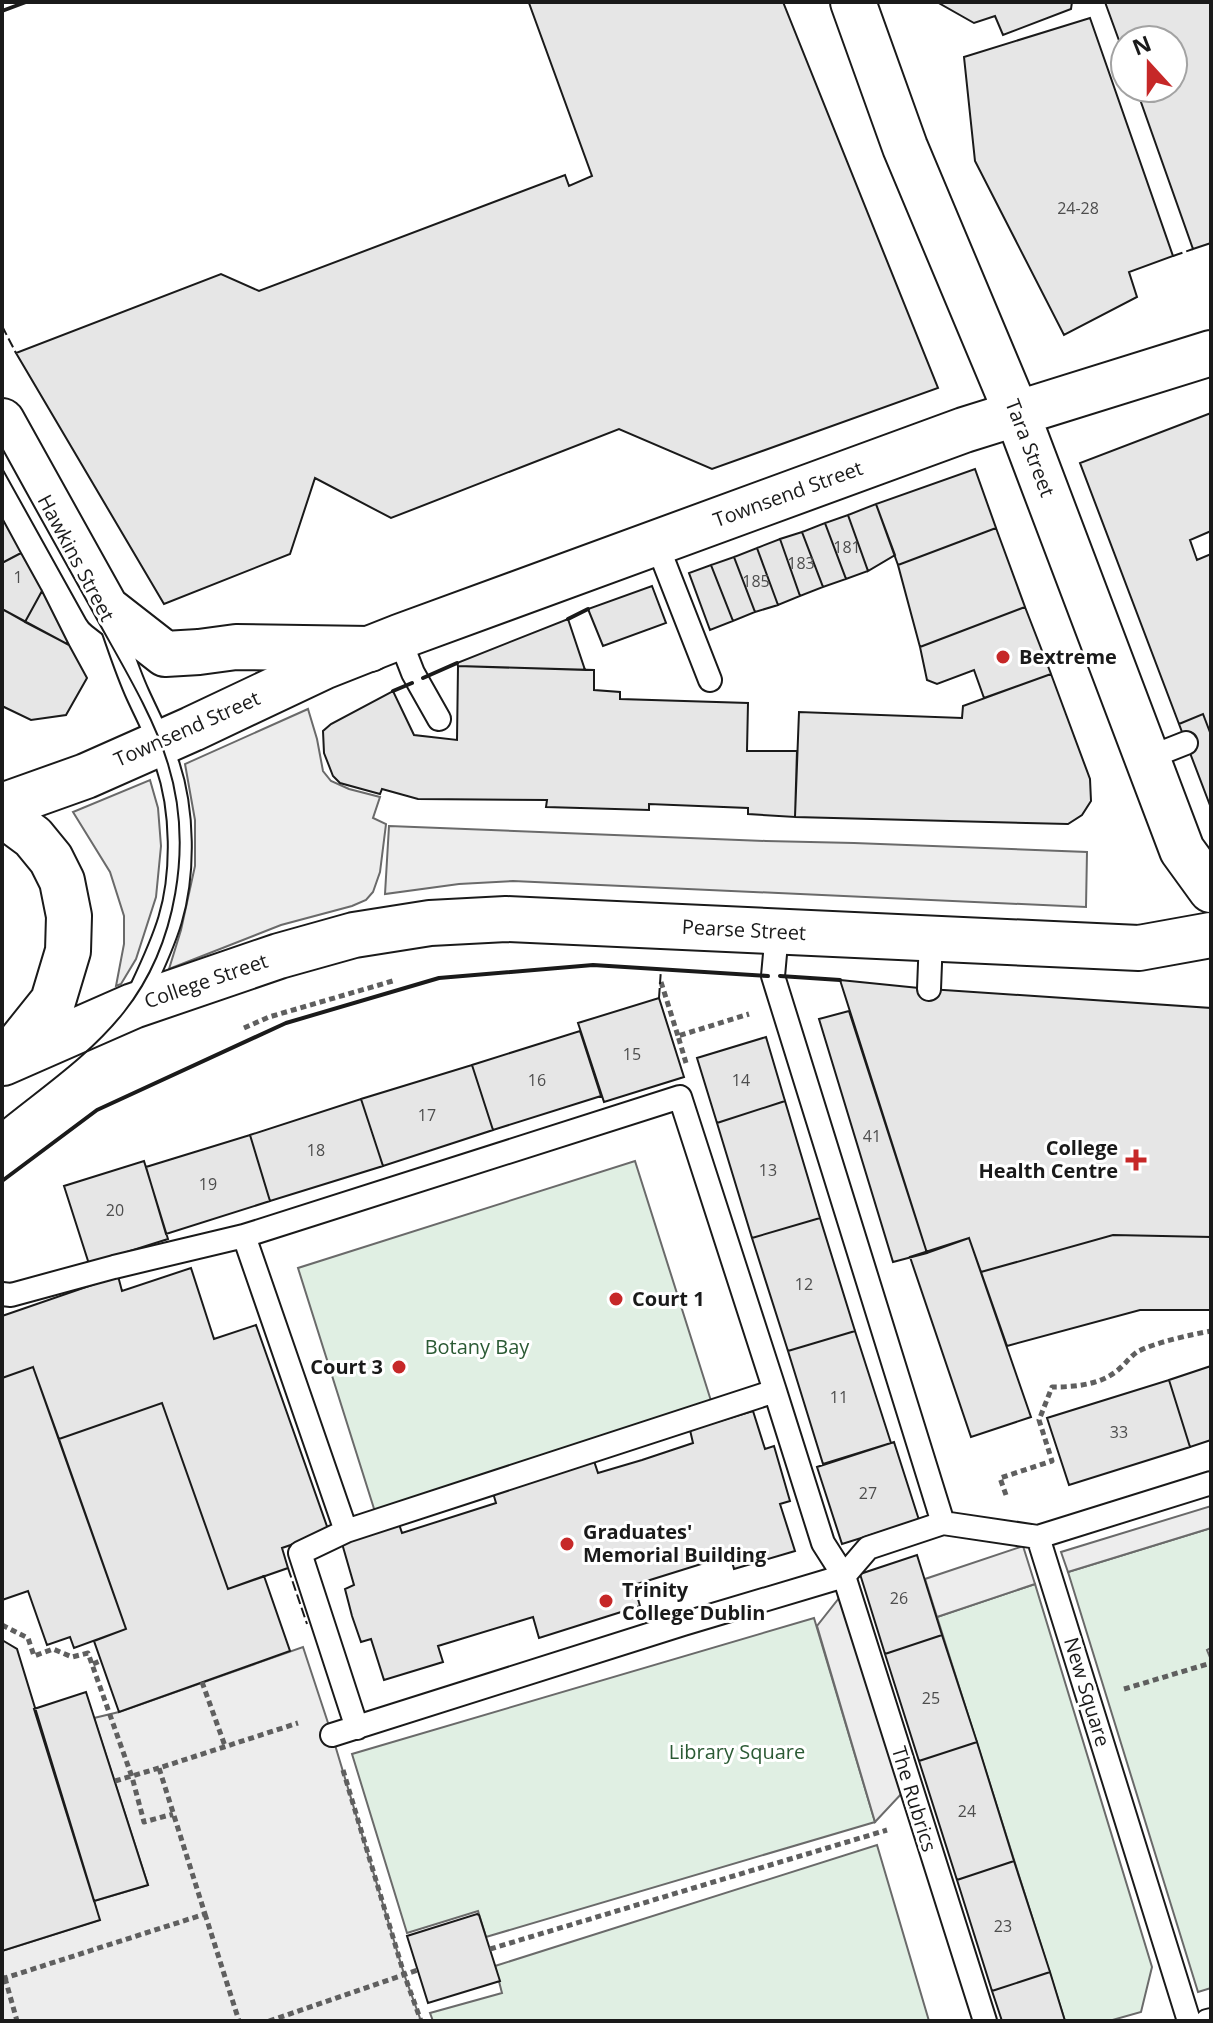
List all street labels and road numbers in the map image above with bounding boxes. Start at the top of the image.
street label: Tara Street [999,395,1061,500]
street label: Townsend Street [709,454,866,533]
street label: Hawkins Street [32,490,121,626]
street label: Townsend Street [110,684,264,773]
street label: Pearse Street [681,913,807,946]
street label: College Street [140,947,271,1014]
street label: New Square [1058,1634,1117,1750]
street label: The Rubrics [886,1743,943,1855]

